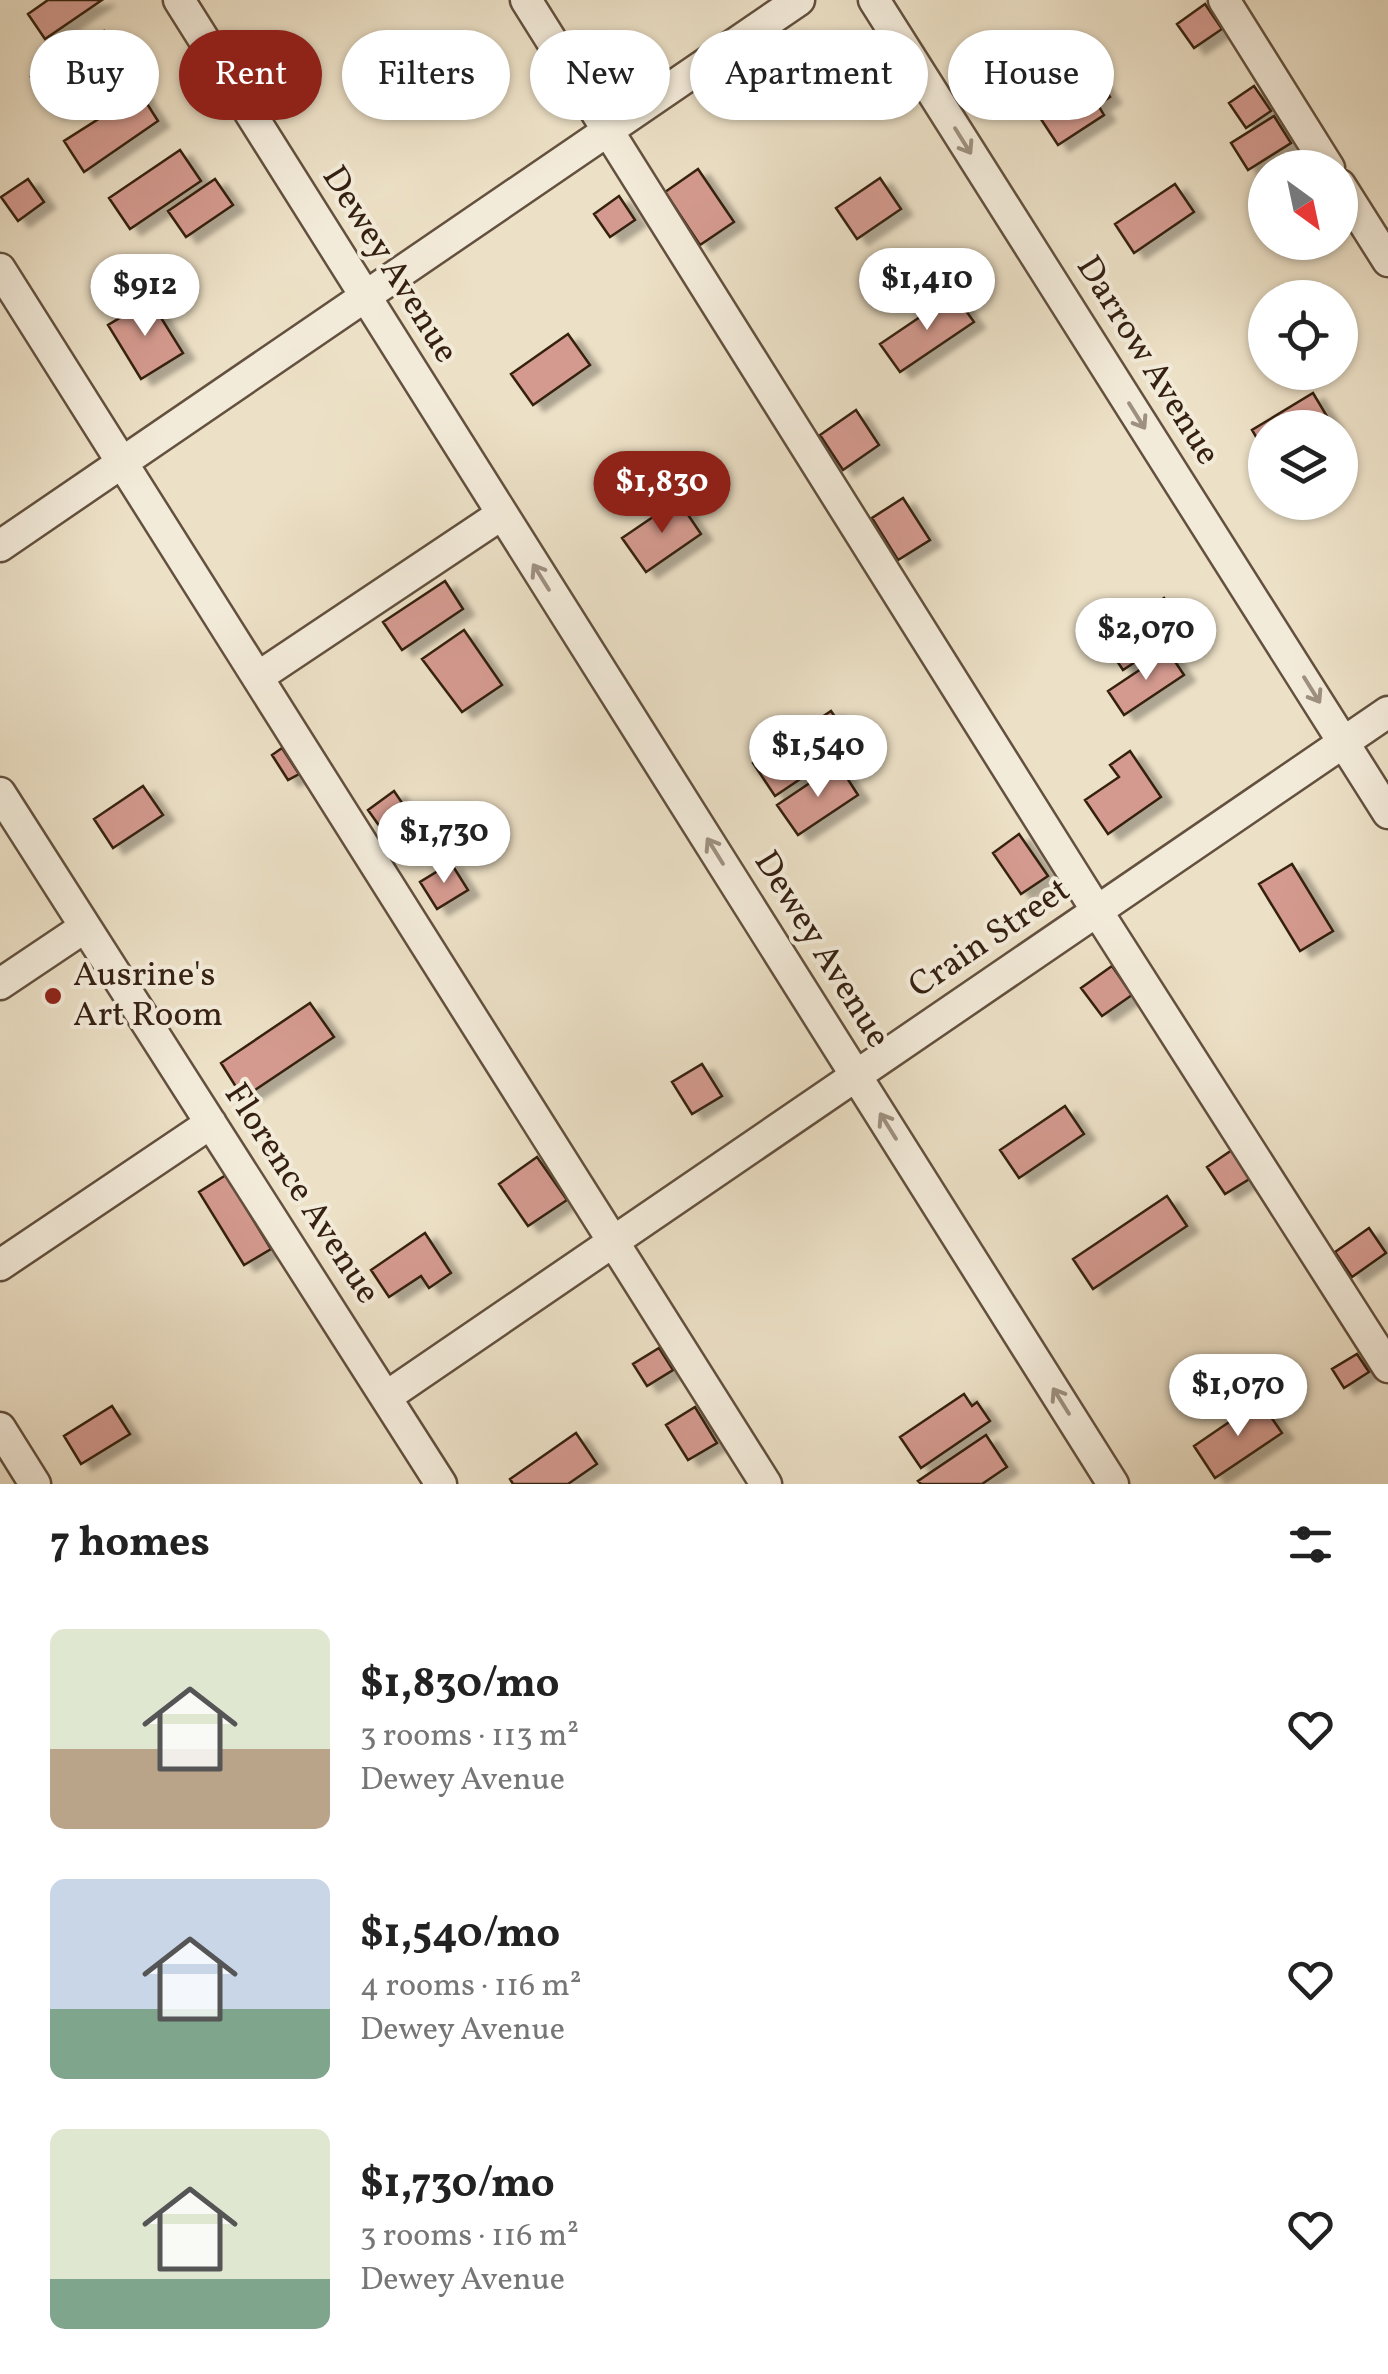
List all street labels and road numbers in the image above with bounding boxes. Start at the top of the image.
street label: Dewey Avenue [309,157,469,373]
street label: Darrow Avenue [1064,247,1230,475]
street label: Dewey Avenue [741,842,901,1058]
street label: Crain Street [900,867,1080,1011]
street label: Florence Avenue [212,1074,390,1314]

